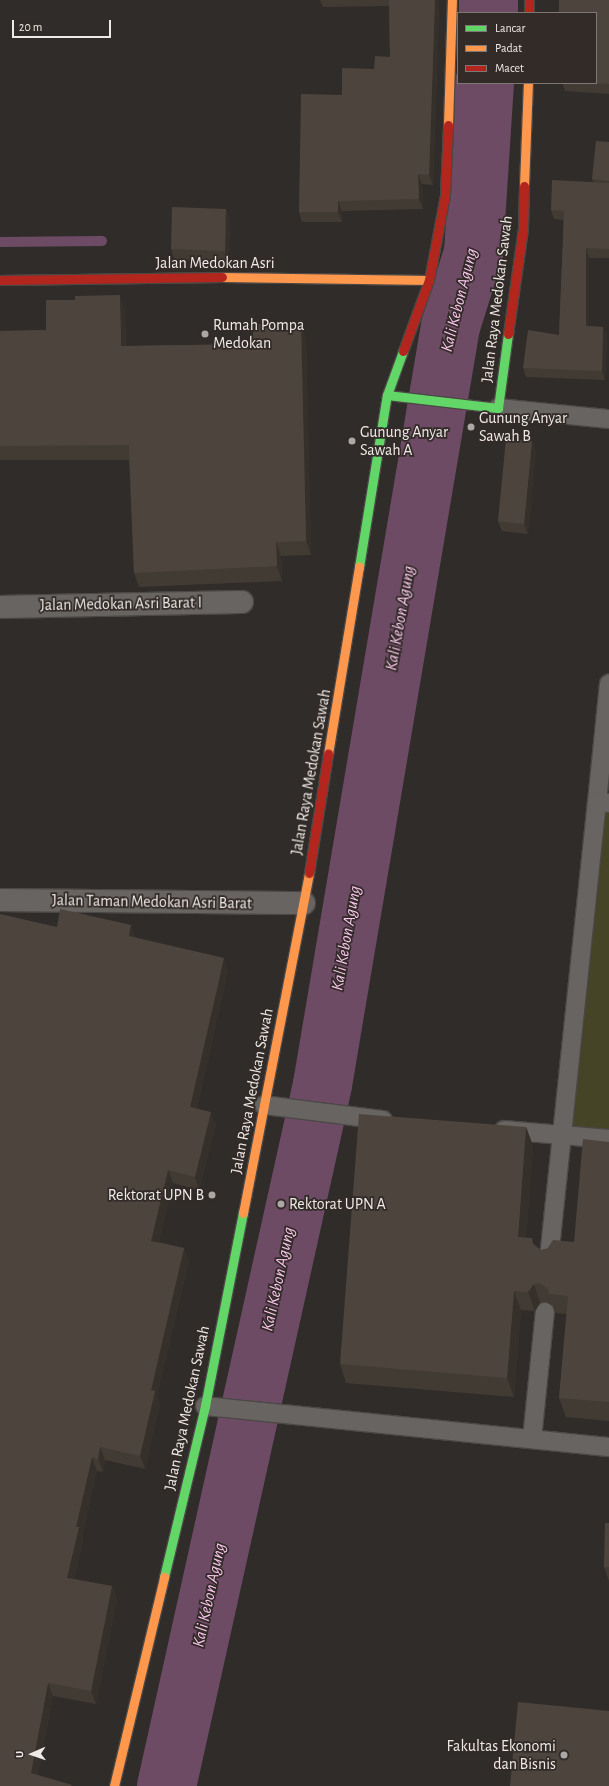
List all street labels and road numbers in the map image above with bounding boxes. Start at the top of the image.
street label: Jalan Raya Medokan Sawah [477,214,517,384]
street label: Jalan Medokan Asri [155,253,275,273]
street label: Jalan Medokan Asri Barat I [40,593,202,615]
street label: Jalan Raya Medokan Sawah [287,688,335,856]
street label: Jalan Taman Medokan Asri Barat [52,891,252,913]
street label: Jalan Raya Medokan Sawah [227,1007,277,1175]
street label: Jalan Raya Medokan Sawah [160,1324,214,1492]

